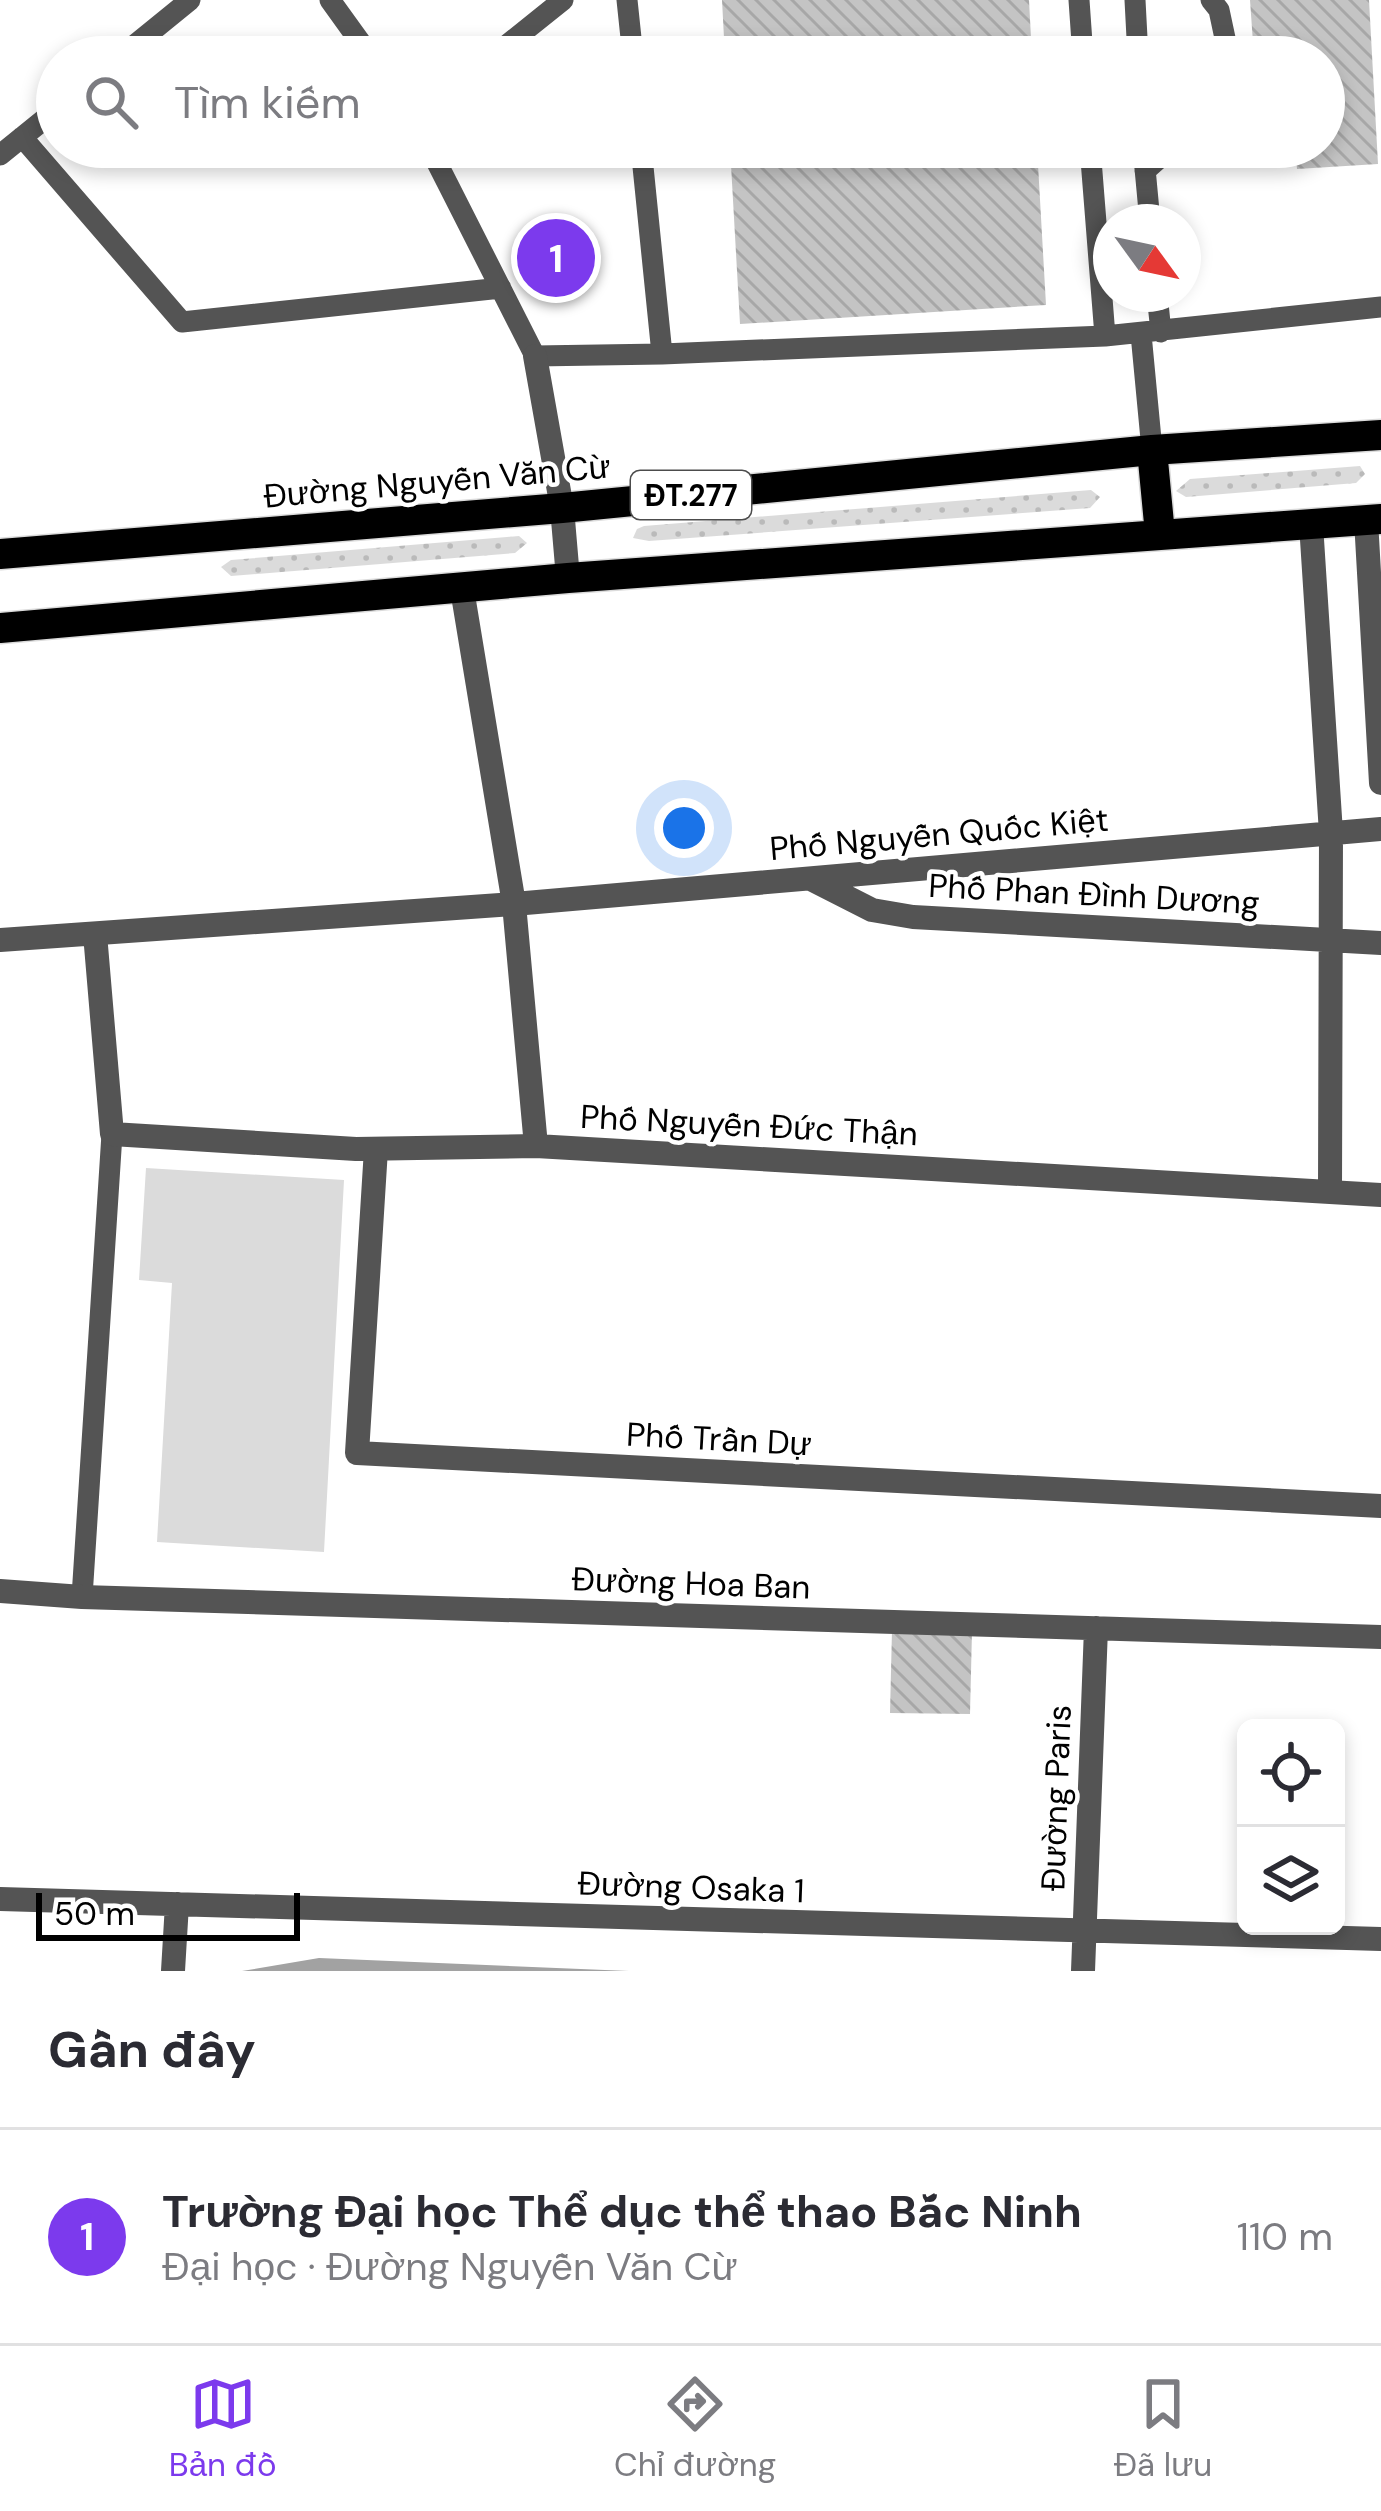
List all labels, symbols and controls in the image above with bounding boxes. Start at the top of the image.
search box [36,36,1345,168]
icon: search [78,69,144,135]
text: Tìm kiếm [174,73,360,132]
north arrow [1093,204,1201,312]
pin: 1 [517,213,595,303]
street label: Đường Nguyễn Văn Cừ [262,444,612,518]
road number: ĐT.277 [631,471,751,519]
your location [654,798,714,858]
street label: Phố Nguyễn Quốc Kiệt [768,798,1110,870]
street label: Phố Phan Đình Dương [927,864,1261,924]
street label: Phố Nguyễn Đức Thận [579,1095,919,1155]
street label: Phố Trần Dự [625,1413,813,1465]
street label: Đường Hoa Ban [571,1557,811,1609]
street label: Đường Paris [1031,1704,1081,1892]
map controls [1237,1719,1345,1935]
button: locate [1237,1719,1345,1827]
button: layers [1237,1827,1345,1935]
street label: Đường Osaka 1 [577,1862,805,1912]
scale bar [36,1887,300,1940]
text: 50 m [54,1892,135,1935]
text: Gần đây [48,2016,256,2083]
text: Trường Đại học Thể dục thể thao Bắc Ninh [162,2182,1082,2241]
text: 1 [80,2211,94,2262]
text: 110 m [1237,2211,1333,2262]
text: Đại học · Đường Nguyễn Văn Cừ [162,2241,738,2292]
tab: Bản đồ [169,2371,277,2486]
tab: Chỉ đường [614,2371,776,2486]
tab: Đã lưu [1114,2371,1212,2486]

